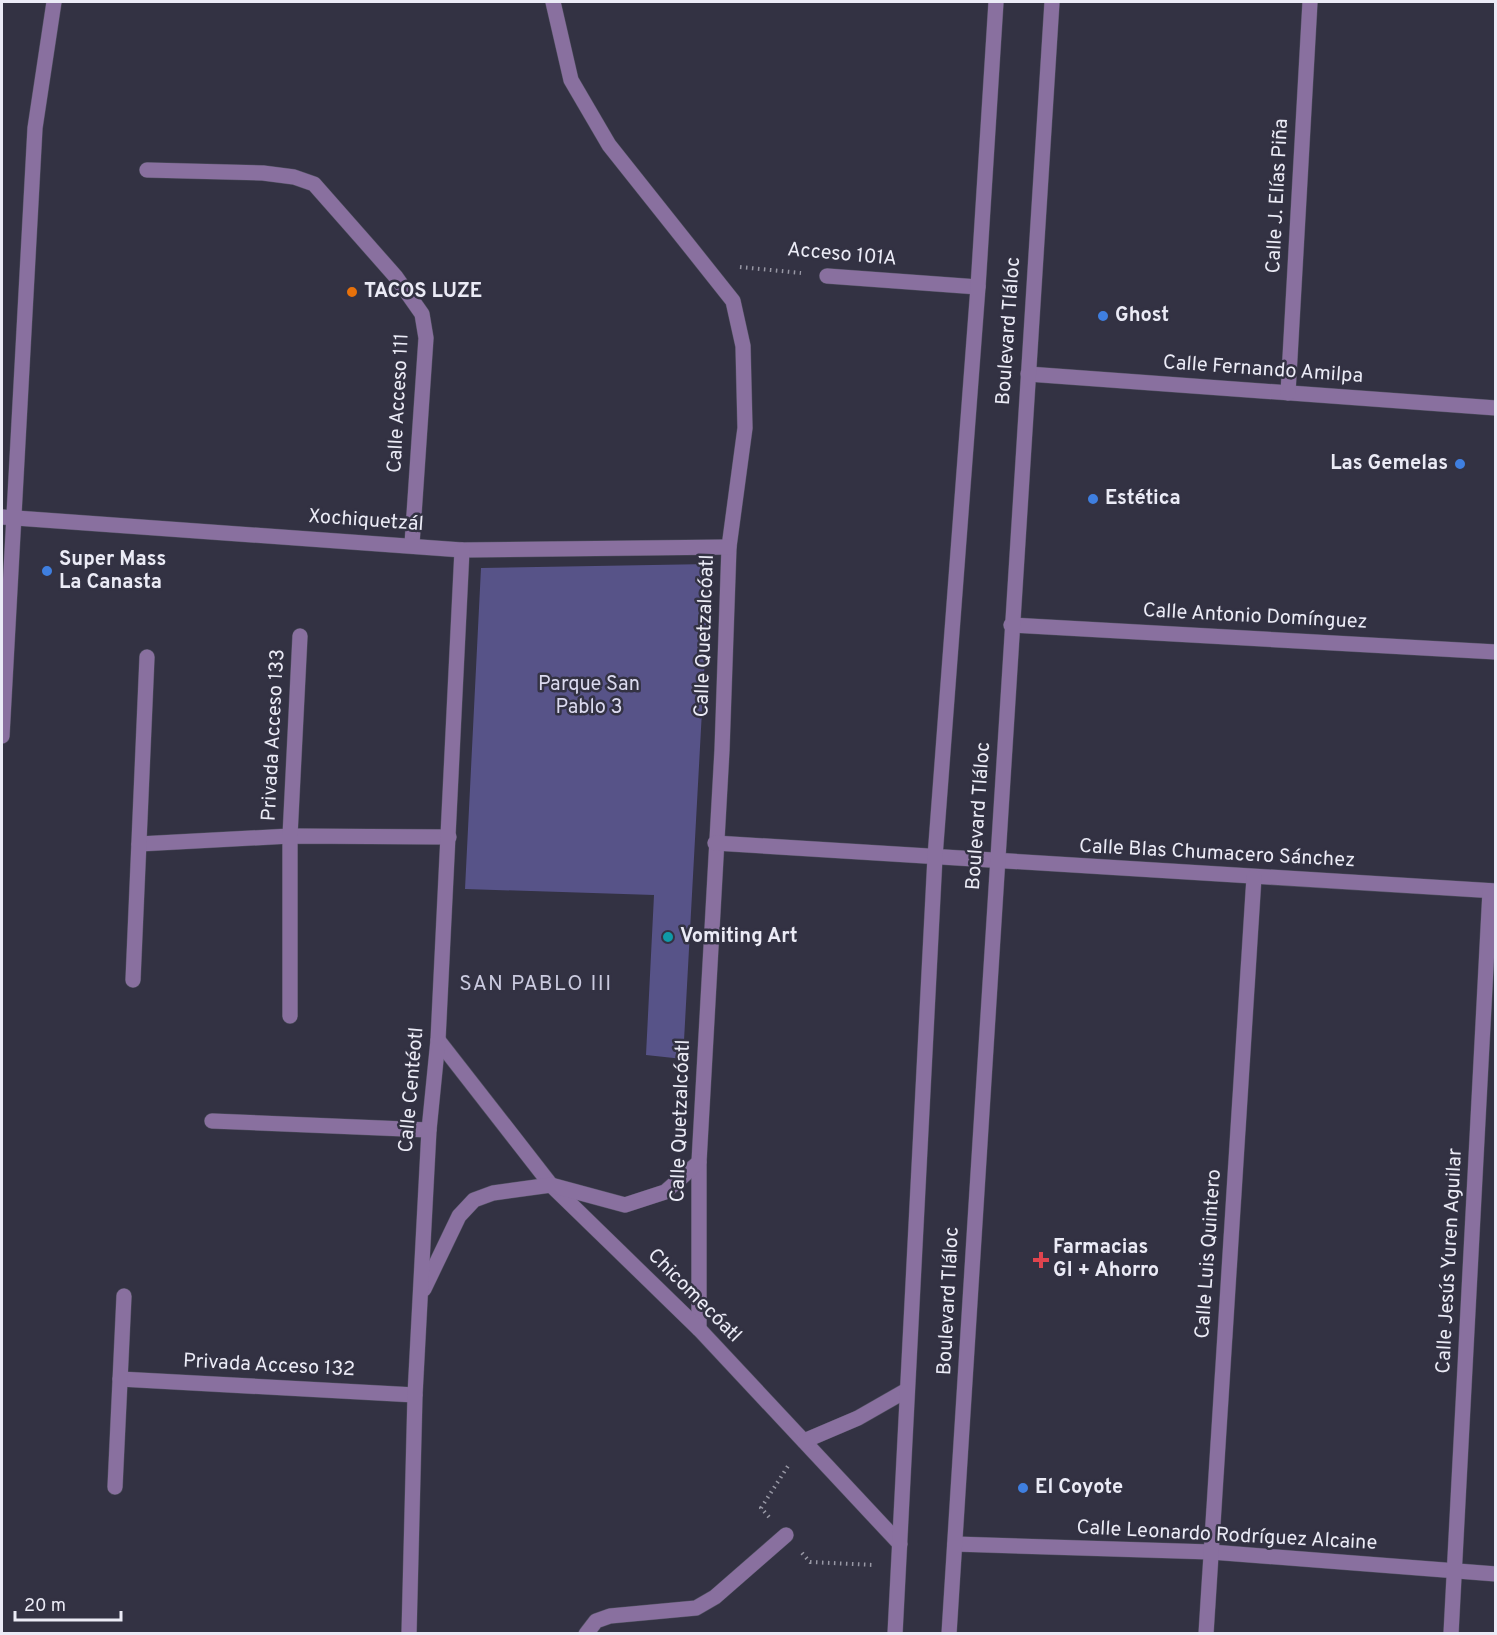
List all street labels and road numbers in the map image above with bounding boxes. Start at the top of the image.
street label: Calle J. Elías Piña [1261,118,1295,274]
street label: Acceso 101A [786,237,898,273]
street label: Boulevard Tláloc [991,256,1027,406]
street label: Calle Acceso 111 [382,332,416,474]
street label: Calle Fernando Amilpa [1162,350,1364,390]
street label: Xochiquetzál [307,504,425,538]
street label: Calle Quetzalcóatl [689,554,721,718]
street label: Calle Antonio Domínguez [1142,598,1368,636]
street label: Privada Acceso 133 [257,648,291,822]
street label: Boulevard Tláloc [961,741,997,891]
street label: Calle Blas Chumacero Sánchez [1078,834,1356,874]
street label: Calle Centéotl [394,1026,430,1154]
street label: Calle Quetzalcóatl [665,1039,697,1203]
street label: Calle Jesús Yuren Aguilar [1431,1147,1469,1374]
street label: Calle Luis Quintero [1190,1168,1228,1340]
street label: Boulevard Tláloc [932,1226,966,1376]
street label: Chicomecóatl [641,1243,747,1349]
street label: Privada Acceso 132 [182,1349,356,1383]
street label: Calle Leonardo Rodríguez Alcaine [1076,1515,1378,1557]

